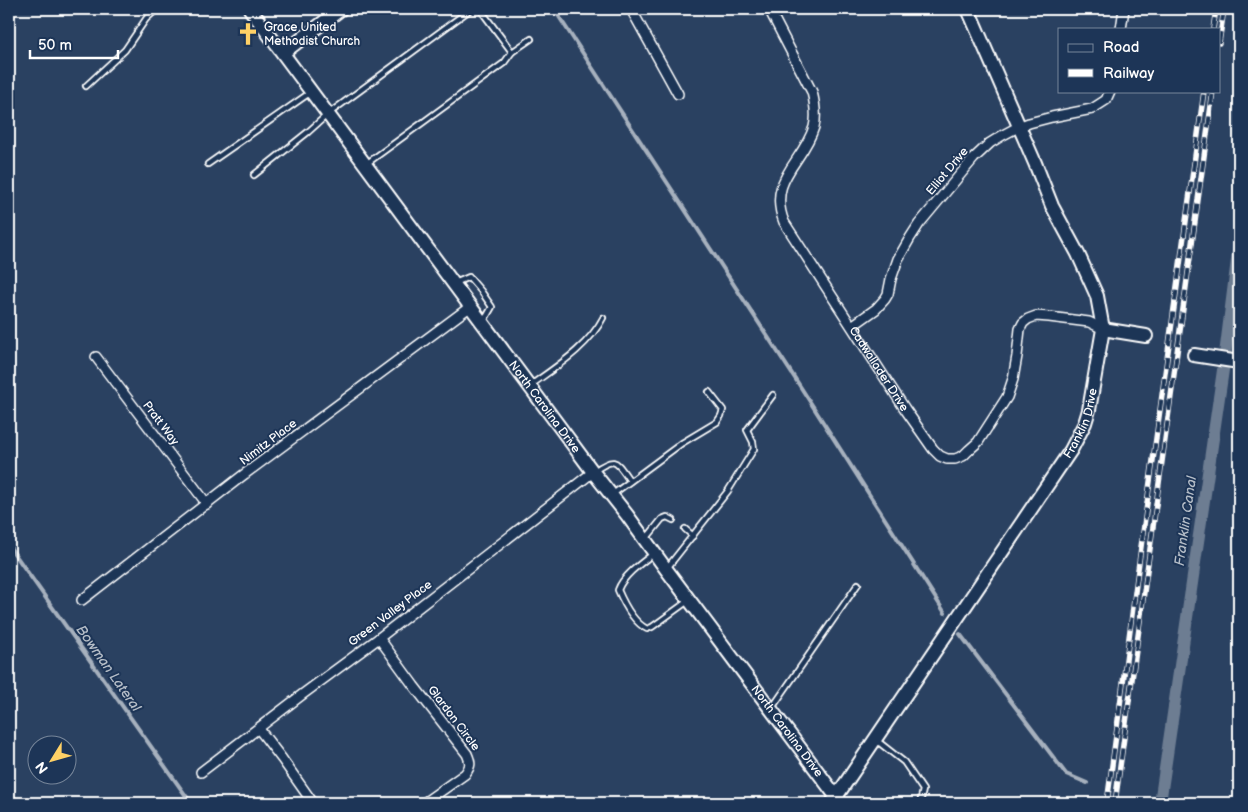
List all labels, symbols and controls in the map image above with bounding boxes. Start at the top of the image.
place label: Grace United Methodist Church [264,20,360,49]
church icon: Grace United Methodist Church [235,21,261,47]
scale bar [30,28,118,60]
legend [1058,28,1220,92]
text: 50 m [38,36,72,55]
text: Road [1103,38,1139,57]
text: Railway [1103,64,1154,83]
street label: Elliot Drive [923,144,972,198]
street label: Cadwallader Drive [846,324,912,415]
street label: North Carolina Drive [505,358,583,456]
street label: Franklin Drive [1060,387,1101,462]
street label: Pratt Way [139,398,182,449]
street label: Nimitz Place [237,416,300,469]
water label: Franklin Canal [1171,474,1200,567]
street label: Green Valley Place [346,577,435,650]
water label: Bowman Lateral [72,622,145,715]
street label: Glardon Circle [424,683,483,754]
street label: North Carolina Drive [748,683,826,780]
north arrow [28,734,78,784]
text: N [32,758,52,777]

